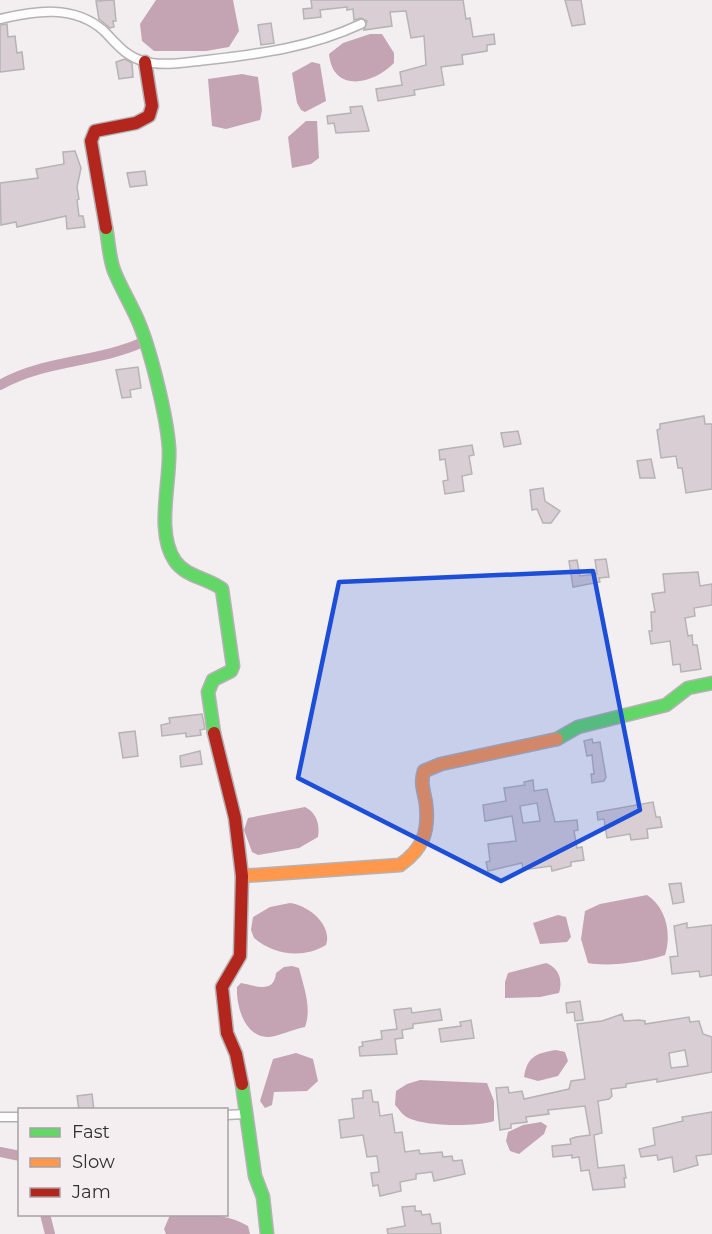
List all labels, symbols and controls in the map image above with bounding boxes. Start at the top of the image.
legend [18,1108,228,1216]
text: Fast [72,1121,110,1143]
text: Slow [72,1151,115,1173]
text: Jam [71,1181,111,1203]

